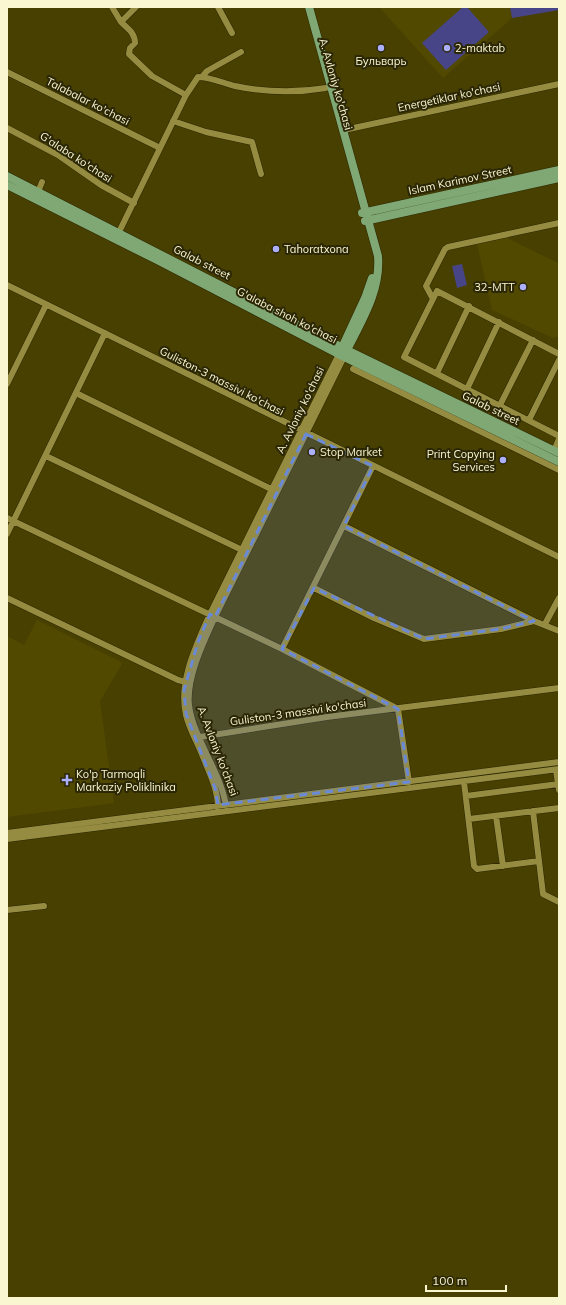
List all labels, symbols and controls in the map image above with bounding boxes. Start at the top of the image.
street label: A. Avloniy ko'chasi [316,37,356,131]
place label: 2-maktab [455,41,506,55]
marker: Бульварь [376,43,386,53]
marker: 2-maktab [442,43,452,53]
place label: Бульварь [355,54,407,68]
street label: Talabalar ko'chasi [44,74,132,128]
street label: Energetiklar ko'chasi [396,79,502,115]
street label: G'alaba ko'chasi [37,128,115,186]
street label: Islam Karimov Street [407,162,513,198]
street label: Galab street [171,242,233,282]
place label: Tahoratxona [284,242,349,256]
marker: Tahoratxona [271,244,281,254]
place label: 32-MTT [474,280,515,294]
marker: 32-MTT [518,282,528,292]
street label: G'alaba shoh ko'chasi [235,284,339,346]
street label: Guliston-3 massivi ko'chasi [157,344,287,418]
street label: A. Avloniy ko'chasi [273,364,327,456]
street label: Galab street [460,388,522,428]
place label: Stop Market [320,445,382,459]
marker: Stop Market [307,447,317,457]
place label: Print Copying Services [427,447,495,474]
marker: Print Copying Services [498,455,508,465]
street label: Guliston-3 massivi ko'chasi [229,695,367,729]
street label: A. Avloniy ko'chasi [194,704,242,798]
place label: Ko'p Tarmoqli Markaziy Poliklinika [76,767,176,794]
marker: Ko'p Tarmoqli Markaziy Poliklinika [61,774,73,786]
scale bar [426,1267,506,1293]
text: 100 m [432,1273,467,1288]

